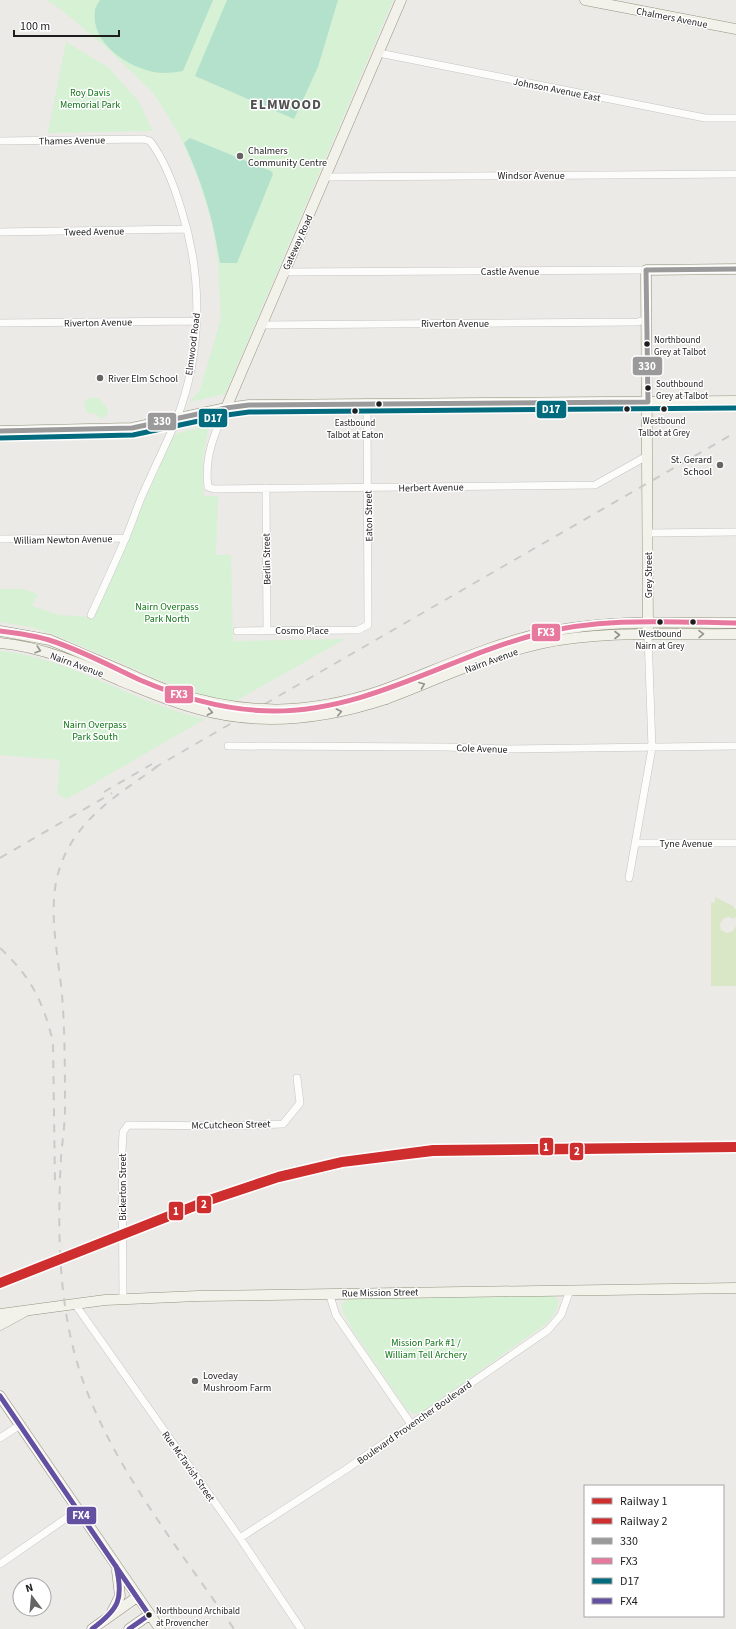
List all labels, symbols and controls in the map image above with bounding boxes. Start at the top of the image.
street label: Chalmers Avenue [635,4,709,32]
scale bar [14,12,119,38]
text: 100 m [20,18,50,35]
street label: Johnson Avenue East [512,75,602,105]
park label: Roy Davis Memorial Park [60,86,120,112]
district label: ELMWOOD [250,95,322,115]
street label: Thames Avenue [39,133,105,149]
place label: Chalmers Community Centre [248,144,327,170]
marker: Chalmers Community Centre [235,151,245,161]
street label: Windsor Avenue [497,169,565,183]
street label: Gateway Road [279,212,316,272]
street label: Tweed Avenue [64,224,124,240]
street label: Castle Avenue [481,265,539,279]
street label: Elmwood Road [182,312,204,376]
street label: Riverton Avenue [64,315,132,331]
street label: Riverton Avenue [421,317,489,331]
place label: Northbound Grey at Talbot [654,334,706,359]
marker: Northbound Grey at Talbot [642,339,652,349]
line badge: 330 [632,356,663,376]
text: 330 [638,359,656,374]
place label: River Elm School [108,372,179,386]
marker: River Elm School [95,373,105,383]
place label: Southbound Grey at Talbot [656,378,708,403]
marker: Southbound Grey at Talbot [643,383,653,393]
unlabelled marker [374,399,384,409]
line badge: D17 [536,400,567,419]
text: D17 [542,402,560,417]
unlabelled marker [622,404,632,414]
marker: Westbound Talbot at Grey [659,404,669,414]
marker: Eastbound Talbot at Eaton [350,406,360,416]
line badge: D17 [198,408,228,428]
text: D17 [204,411,222,426]
line badge: 330 [147,412,177,431]
text: 330 [153,414,171,429]
place label: Westbound Talbot at Grey [638,415,691,440]
place label: Eastbound Talbot at Eaton [327,417,383,442]
place label: St. Gerard School [671,453,712,479]
marker: St. Gerard School [715,460,725,470]
street label: Herbert Avenue [398,480,464,496]
street label: Eaton Street [362,490,376,542]
street label: William Newton Avenue [13,532,113,548]
street label: Berlin Street [260,532,274,585]
street label: Grey Street [642,551,656,598]
park label: Nairn Overpass Park North [135,600,199,626]
marker: Westbound Nairn at Grey [655,617,665,627]
unlabelled marker [688,617,698,627]
line badge: FX3 [531,623,561,642]
street label: Cosmo Place [275,624,329,638]
text: FX3 [537,625,555,640]
place label: Westbound Nairn at Grey [636,628,685,653]
one-way arrow [698,630,704,638]
one-way arrow [614,631,620,639]
one-way arrow [35,645,42,654]
street label: Nairn Avenue [463,645,520,677]
street label: Nairn Avenue [48,649,105,681]
one-way arrow [419,681,426,689]
line badge: FX3 [164,685,194,704]
text: FX3 [170,687,188,702]
one-way arrow [207,707,213,716]
one-way arrow [336,709,342,717]
park label: Nairn Overpass Park South [63,718,127,744]
street label: Cole Avenue [456,741,508,757]
street label: Tyne Avenue [660,837,713,851]
street label: McCutcheon Street [191,1117,271,1133]
line badge: 1 [539,1137,554,1156]
text: 1 [543,1140,549,1155]
line badge: 2 [569,1142,584,1161]
text: 2 [574,1144,580,1159]
street label: Bickerton Street [116,1153,130,1221]
line badge: 2 [196,1195,212,1214]
text: 2 [201,1197,207,1212]
line badge: 1 [168,1201,184,1221]
text: 1 [173,1204,179,1219]
street label: Rue Mission Street [342,1285,419,1301]
park label: Mission Park #1 / William Tell Archery [385,1336,467,1362]
place label: Loveday Mushroom Farm [203,1369,271,1395]
marker: Loveday Mushroom Farm [190,1376,200,1386]
street label: Boulevard Provencher Boulevard [354,1378,475,1468]
street label: Rue McTavish Street [159,1428,218,1505]
legend [584,1485,724,1617]
text: Railway 1 [620,1493,667,1510]
line badge: FX4 [66,1506,97,1525]
text: FX4 [72,1508,90,1523]
text: Railway 2 [620,1513,667,1530]
text: 330 [620,1533,638,1550]
text: FX3 [620,1553,638,1570]
text: D17 [620,1573,639,1590]
north arrow [12,1577,52,1617]
text: N [24,1580,35,1596]
text: FX4 [620,1593,638,1610]
place label: Northbound Archibald at Provencher [156,1605,240,1629]
marker: Northbound Archibald at Provencher [144,1610,154,1620]

